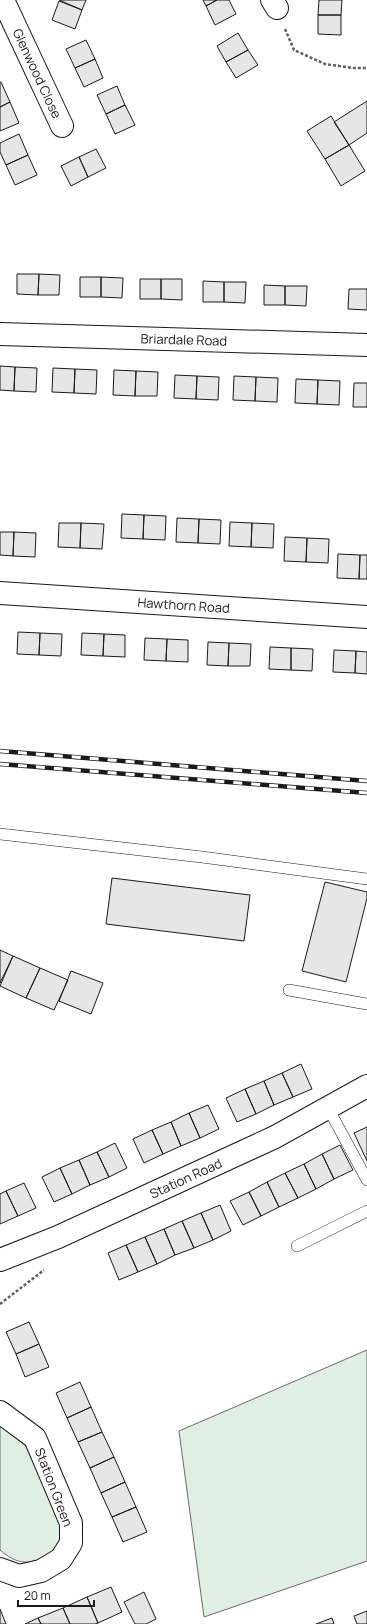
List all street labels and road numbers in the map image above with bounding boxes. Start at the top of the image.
street label: Glenwood Close [9,26,66,122]
street label: Briardale Road [140,329,227,350]
street label: Hawthorn Road [137,593,230,617]
street label: Station Road [147,1154,225,1203]
street label: Station Green [31,1445,77,1529]

